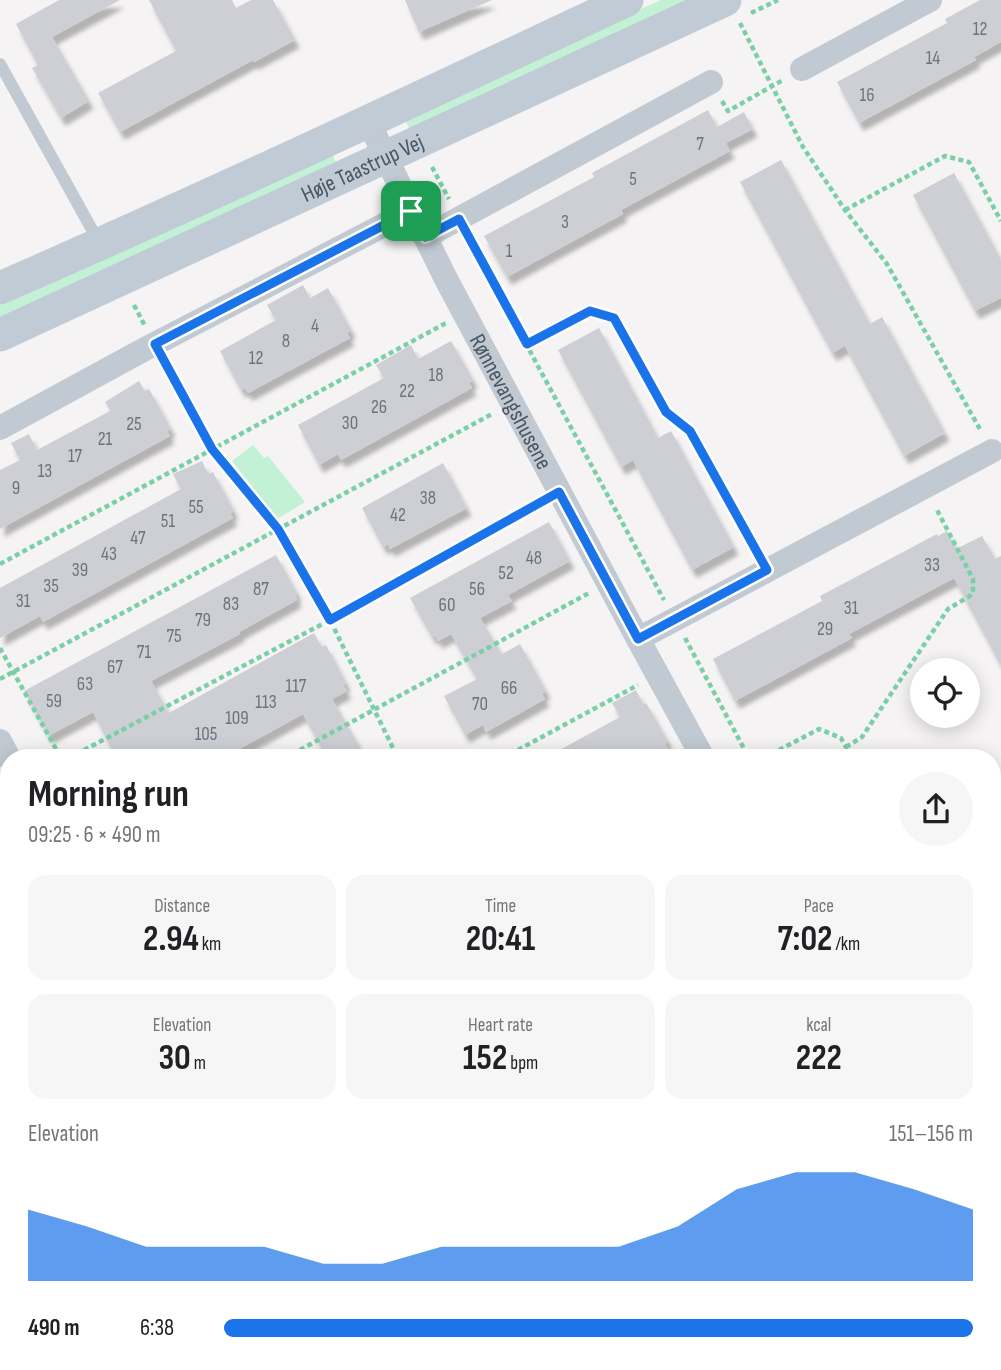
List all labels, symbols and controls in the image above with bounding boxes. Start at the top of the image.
house number: 12 [973,18,987,41]
house number: 14 [926,47,940,70]
house number: 16 [860,84,874,107]
street label: Høje Taastrup Vej [297,128,428,209]
house number: 7 [696,133,704,156]
house number: 5 [629,168,637,191]
pin [381,181,441,241]
icon: arrive [392,192,430,230]
house number: 3 [561,211,569,234]
house number: 1 [506,240,513,263]
house number: 4 [311,315,319,338]
street label: Rønnevangshusene [463,329,558,475]
house number: 8 [282,330,290,353]
house number: 12 [249,347,263,370]
house number: 18 [429,364,443,387]
house number: 22 [399,380,415,403]
house number: 26 [371,396,387,419]
house number: 30 [342,412,358,435]
house number: 25 [126,413,142,436]
house number: 21 [98,428,113,451]
house number: 17 [68,445,83,468]
house number: 13 [38,460,52,483]
house number: 9 [12,477,20,500]
house number: 38 [420,487,436,510]
house number: 55 [188,496,204,519]
house number: 42 [390,504,406,527]
house number: 51 [161,510,175,533]
house number: 47 [130,527,146,550]
house number: 43 [101,543,117,566]
house number: 48 [526,547,542,570]
house number: 33 [924,554,940,577]
house number: 39 [72,559,88,582]
house number: 52 [498,562,514,585]
house number: 35 [43,575,59,598]
house number: 87 [253,578,269,601]
house number: 56 [469,578,485,601]
house number: 31 [16,590,31,613]
house number: 83 [223,593,239,616]
house number: 60 [439,594,455,617]
house number: 31 [844,597,859,620]
house number: 79 [195,609,211,632]
house number: 29 [817,618,833,641]
house number: 75 [166,625,182,648]
house number: 71 [137,641,152,664]
house number: 67 [107,656,123,679]
map controls [910,658,980,728]
button: locate [910,658,980,728]
house number: 63 [77,673,93,696]
house number: 117 [286,675,307,698]
house number: 66 [501,677,517,700]
house number: 59 [46,690,62,713]
house number: 113 [255,691,277,714]
house number: 70 [472,693,488,716]
house number: 109 [225,707,249,730]
house number: 105 [195,723,217,746]
text: Morning run [28,772,189,817]
button: share [899,772,973,846]
text: 09:25 · 6 × 490 m [28,821,161,849]
text: Distance [154,895,210,918]
text: Time [485,895,516,918]
text: Pace [804,895,834,918]
text: 2.94 [143,918,199,961]
text: 20:41 [466,918,535,961]
text: 7:02 [777,918,832,961]
text: km [199,933,221,956]
text: /km [832,933,860,956]
text: Elevation [153,1014,211,1037]
text: Heart rate [468,1014,533,1037]
text: kcal [806,1014,831,1037]
text: 30 [158,1037,191,1080]
text: 152 [463,1037,507,1080]
text: 222 [796,1037,842,1080]
text: m [191,1052,206,1075]
text: bpm [507,1052,538,1075]
text: Elevation [28,1120,99,1148]
text: 151–156 m [889,1120,973,1148]
text: 490 m [28,1314,79,1342]
text: 6:38 [140,1314,174,1342]

